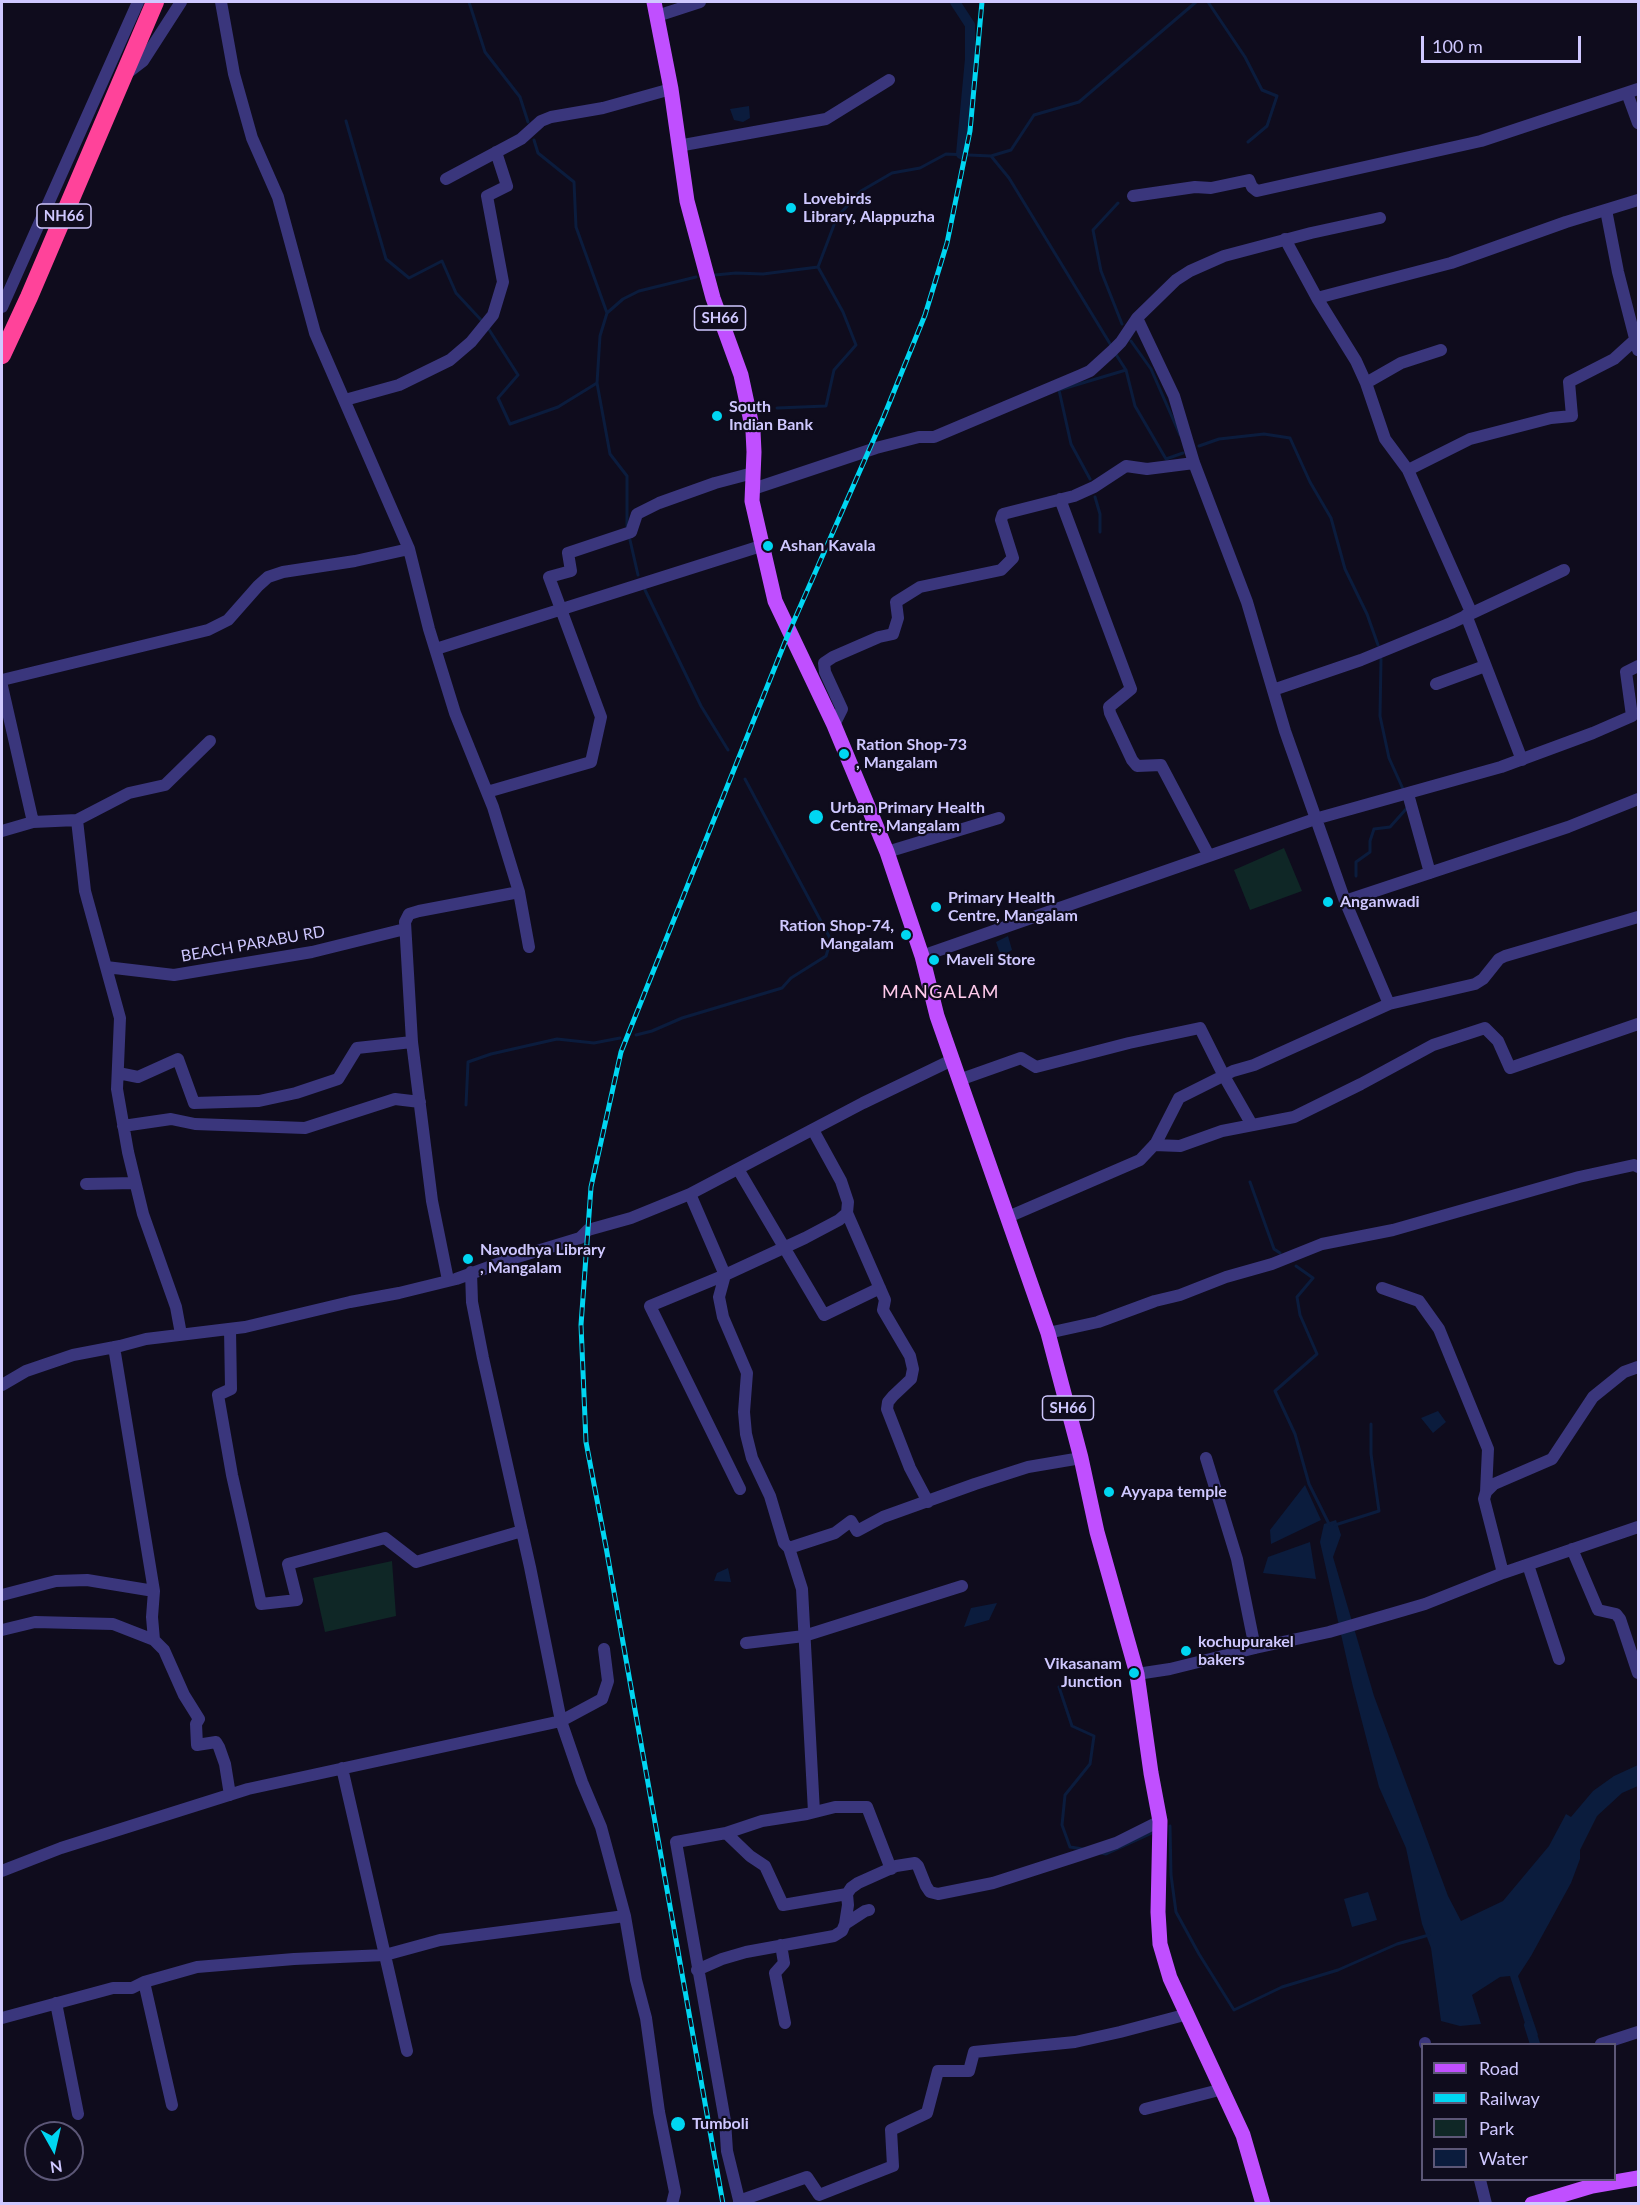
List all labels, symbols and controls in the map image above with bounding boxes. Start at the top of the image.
scale bar [1424,24,1584,62]
text: 100 m [1432,35,1483,57]
place label: Lovebirds Library, Alappuzha [803,189,935,227]
marker: Lovebirds Library, Alappuzha [784,201,798,215]
road number: NH66 [37,204,91,228]
road number: SH66 [694,306,746,330]
place label: South Indian Bank [729,397,813,435]
marker: South Indian Bank [710,409,724,423]
place label: Ashan Kavala [780,536,876,556]
marker: Ashan Kavala [761,539,775,553]
place label: Ration Shop-73 , Mangalam [856,735,967,773]
marker: Ration Shop-73 , Mangalam [837,747,851,761]
place label: Urban Primary Health Centre, Mangalam [830,798,985,836]
marker: Urban Primary Health Centre, Mangalam [807,808,825,826]
place label: Primary Health Centre, Mangalam [948,888,1078,926]
place label: Anganwadi [1340,892,1420,912]
marker: Anganwadi [1321,895,1335,909]
marker: Primary Health Centre, Mangalam [929,900,943,914]
place label: Ration Shop-74, Mangalam [779,916,894,954]
street label: BEACH PARABU RD [179,922,327,966]
marker: Ration Shop-74, Mangalam [899,928,913,942]
place label: Maveli Store [946,950,1035,970]
marker: Maveli Store [927,953,941,967]
district label: MANGALAM [882,981,1000,1003]
place label: Navodhya Library , Mangalam [480,1240,605,1278]
marker: Navodhya Library , Mangalam [461,1252,475,1266]
road number: SH66 [1042,1396,1094,1420]
place label: Ayyapa temple [1121,1482,1227,1502]
marker: Ayyapa temple [1102,1485,1116,1499]
place label: kochupurakel bakers [1198,1632,1294,1670]
marker: kochupurakel bakers [1179,1644,1193,1658]
place label: Vikasanam Junction [1044,1654,1122,1692]
marker: Vikasanam Junction [1127,1666,1141,1680]
legend [1421,2043,1616,2181]
text: Road [1479,2057,1519,2079]
text: Railway [1479,2087,1540,2109]
place label: Tumboli [692,2114,749,2134]
marker: Tumboli [669,2115,687,2133]
text: Park [1479,2117,1514,2139]
north arrow [24,2121,84,2181]
text: Water [1479,2147,1528,2169]
text: N [49,2157,64,2178]

